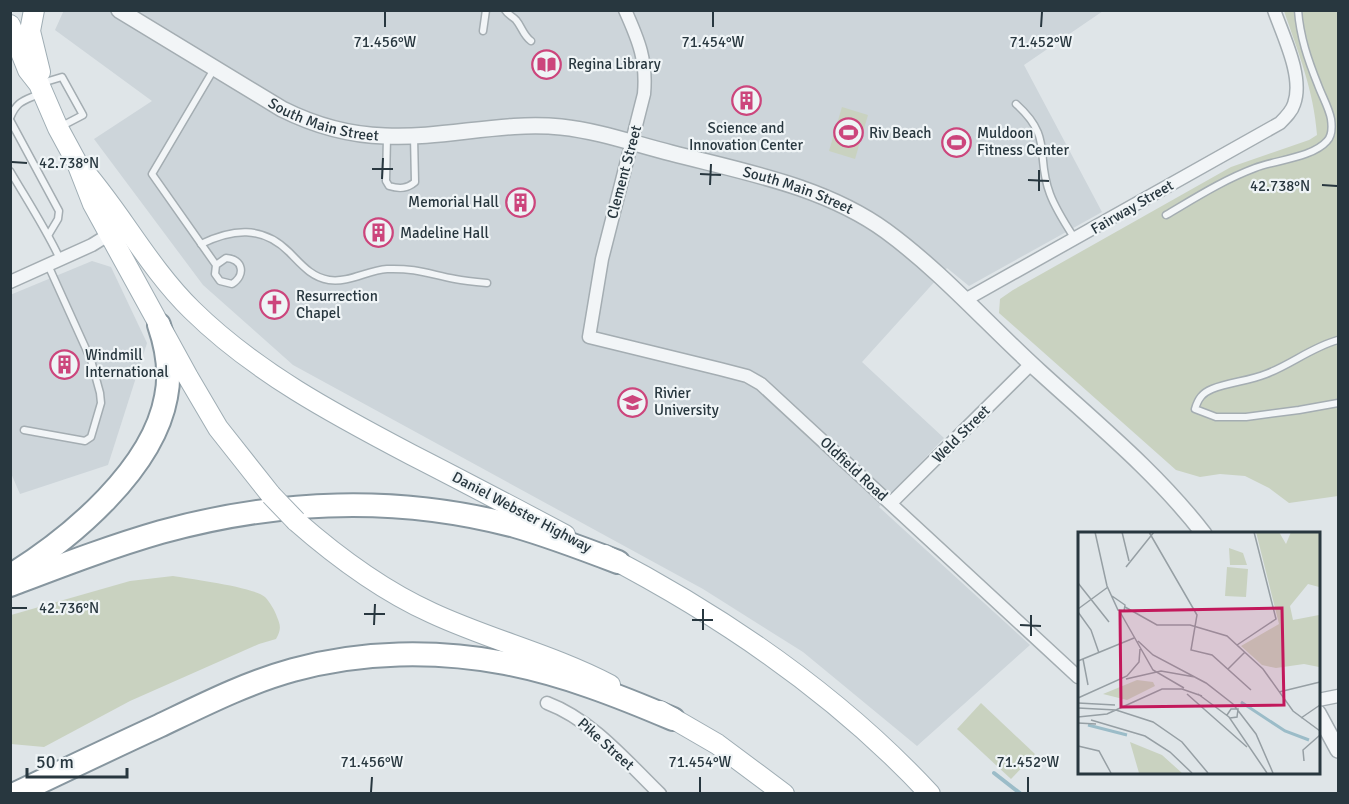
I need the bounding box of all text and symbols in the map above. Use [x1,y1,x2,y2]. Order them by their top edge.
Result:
text: 71.456°W [354,33,417,51]
text: 71.454°W [682,33,745,51]
text: 71.452°W [1010,33,1073,51]
library icon: Regina Library [531,48,563,80]
place label: Regina Library [568,55,661,73]
building icon: Science and Innovation Center [730,85,762,117]
street label: South Main Street [265,94,379,145]
sports icon: Riv Beach [832,117,864,149]
place label: Science and Innovation Center [689,119,804,154]
street label: Clement Street [603,123,645,221]
place label: Riv Beach [869,124,931,142]
place label: Muldoon Fitness Center [977,124,1069,159]
sports icon: Muldoon Fitness Center [940,126,972,158]
text: 42.738°N [39,154,99,172]
street label: South Main Street [741,162,856,218]
street label: Fairway Street [1088,176,1176,238]
text: 42.738°N [1250,177,1310,195]
building icon: Memorial Hall [504,186,536,218]
place label: Memorial Hall [408,193,499,211]
building icon: Madeline Hall [363,217,395,249]
place label: Madeline Hall [400,224,489,242]
place label: Resurrection Chapel [296,287,378,322]
church icon: Resurrection Chapel [259,289,291,321]
place label: Windmill International [85,346,169,381]
building icon: Windmill International [48,348,80,380]
place label: Rivier University [654,384,719,419]
school or university icon: Rivier University [617,386,649,418]
street label: Weld Street [928,401,994,467]
street label: Oldfield Road [816,433,892,505]
street label: Daniel Webster Highway [449,468,595,556]
inset map [1078,532,1319,774]
text: 42.736°N [39,599,99,617]
street label: Pike Street [574,714,638,774]
scale bar [27,741,128,779]
text: 50 m [36,751,74,773]
text: 71.456°W [341,753,404,771]
text: 71.454°W [669,753,732,771]
text: 71.452°W [997,753,1060,771]

